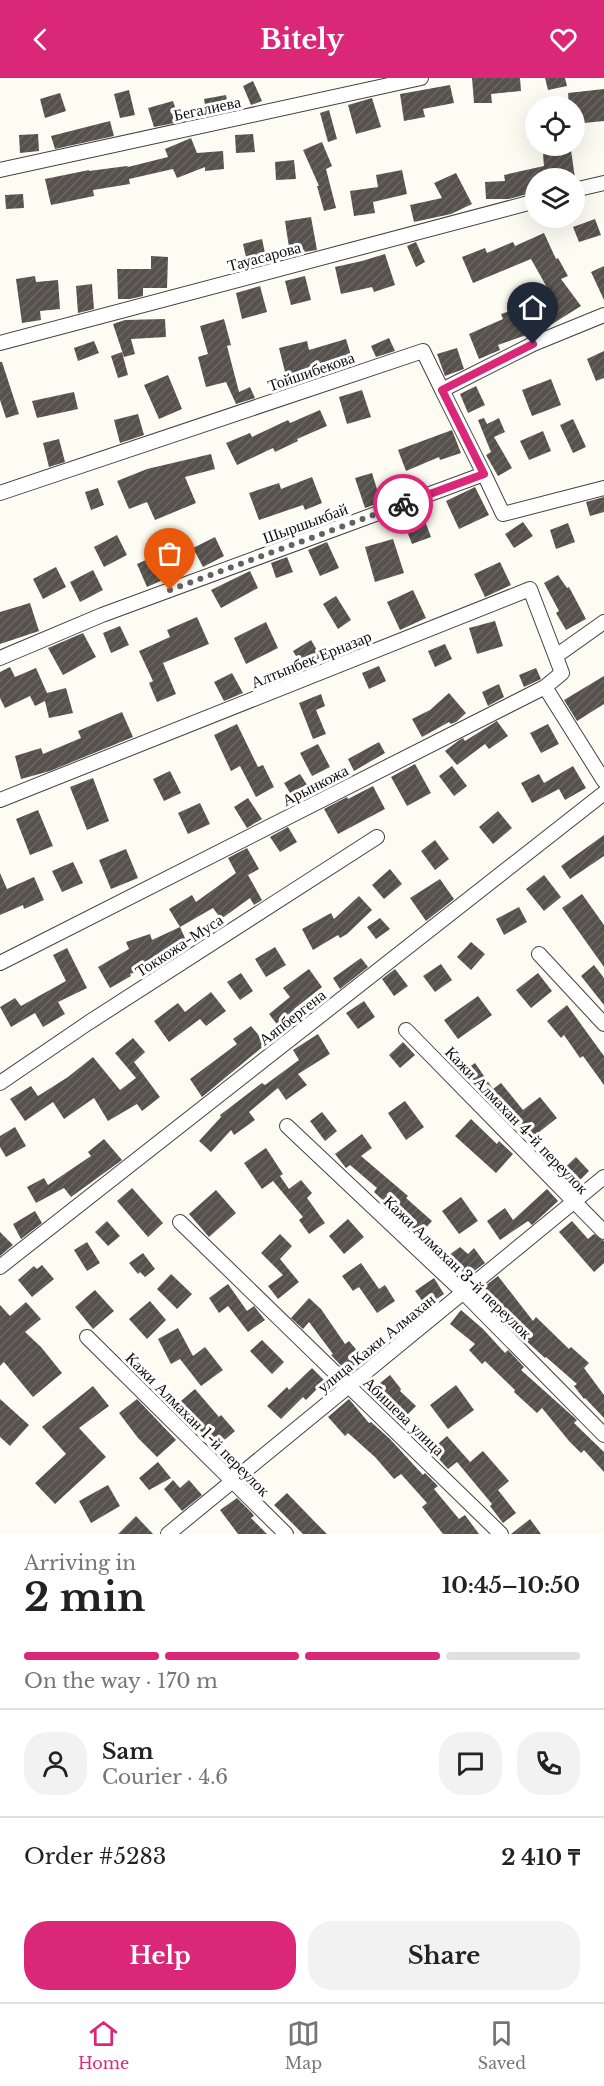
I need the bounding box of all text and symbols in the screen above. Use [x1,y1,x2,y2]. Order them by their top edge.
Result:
icon: back [24,23,57,56]
text: Bitely [260,23,344,56]
icon: heart [547,23,580,56]
street label: Бегалиева [172,91,242,125]
map controls [525,96,585,228]
button: locate [525,96,585,156]
button: layers [525,168,585,228]
street label: Тауасарова [225,237,303,275]
pin [507,282,558,344]
icon: home [516,291,549,324]
street label: Тойшибекова [265,347,357,395]
courier [373,474,433,534]
icon: bike [387,488,420,521]
street label: Шыршыкбай [260,498,351,548]
pin [144,528,195,590]
icon: bag [153,537,186,570]
street label: Алтынбек Ерназар [248,626,374,692]
street label: Арынкожа [279,760,351,810]
street label: Токкожа-Муса [131,909,227,981]
street label: Аяпбергена [254,985,330,1049]
street label: Кажи Алмахан 4-й переулок [441,1042,593,1198]
street label: Кажи Алмахан 3-й переулок [380,1191,536,1343]
street label: улица Кажи Алмахан [313,1289,439,1397]
street label: Кажи Алмахан 1-й переулок [122,1348,274,1500]
street label: Абишева улица [359,1372,449,1460]
text: Arriving in [24,1551,136,1575]
text: 10:45–10:50 [442,1572,580,1599]
text: 2 min [24,1573,145,1622]
text: On the way · 170 m [24,1669,218,1693]
button: person [24,1732,87,1795]
button: chat [439,1732,502,1795]
button: phone [517,1732,580,1795]
text: Sam [102,1738,154,1765]
text: Courier · 4.6 [102,1765,228,1789]
text: Order #5283 [24,1843,166,1870]
text: 2 410 ₸ [501,1844,580,1871]
button: Help [24,1921,296,1990]
button: Share [308,1921,580,1990]
tab: Home [78,2017,129,2073]
tab: Map [285,2017,322,2073]
tab: Saved [478,2017,526,2073]

